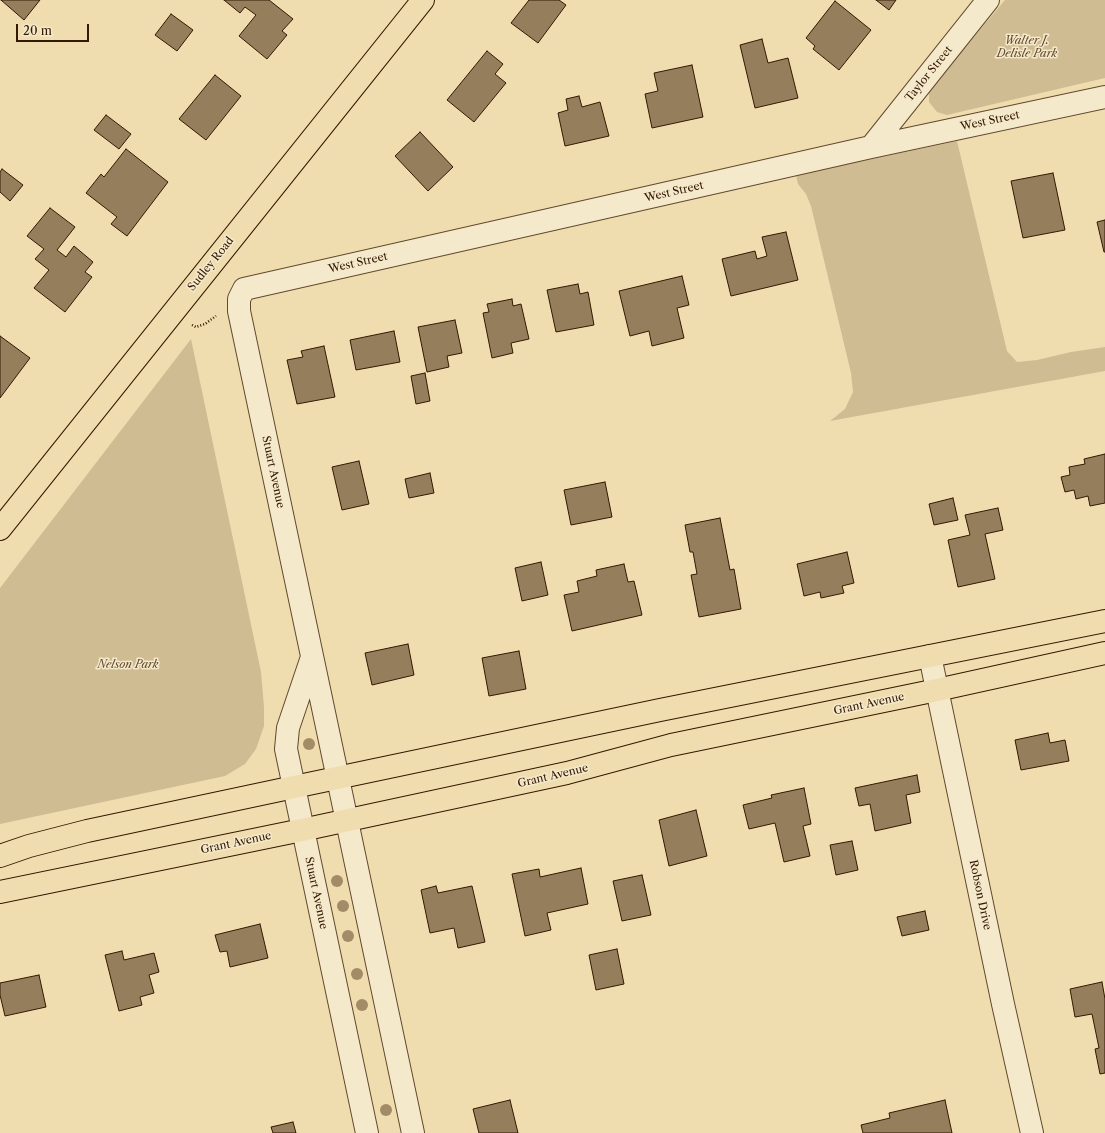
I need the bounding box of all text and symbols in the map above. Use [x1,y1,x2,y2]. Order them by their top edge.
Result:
scale bar [18,16,91,42]
text: 20 m [23,23,52,38]
park label: Walter J. Delisle Park [997,34,1057,60]
street label: Taylor Street [903,44,955,104]
street label: West Street [959,108,1021,134]
street label: West Street [643,179,705,205]
street label: Sudley Road [185,234,237,294]
street label: West Street [327,250,389,276]
street label: Stuart Avenue [259,435,287,509]
park label: Nelson Park [97,658,159,672]
street label: Grant Avenue [832,690,906,718]
street label: Grant Avenue [516,761,590,791]
street label: Grant Avenue [199,829,273,857]
street label: Stuart Avenue [302,856,330,930]
street label: Robson Drive [966,859,994,931]

